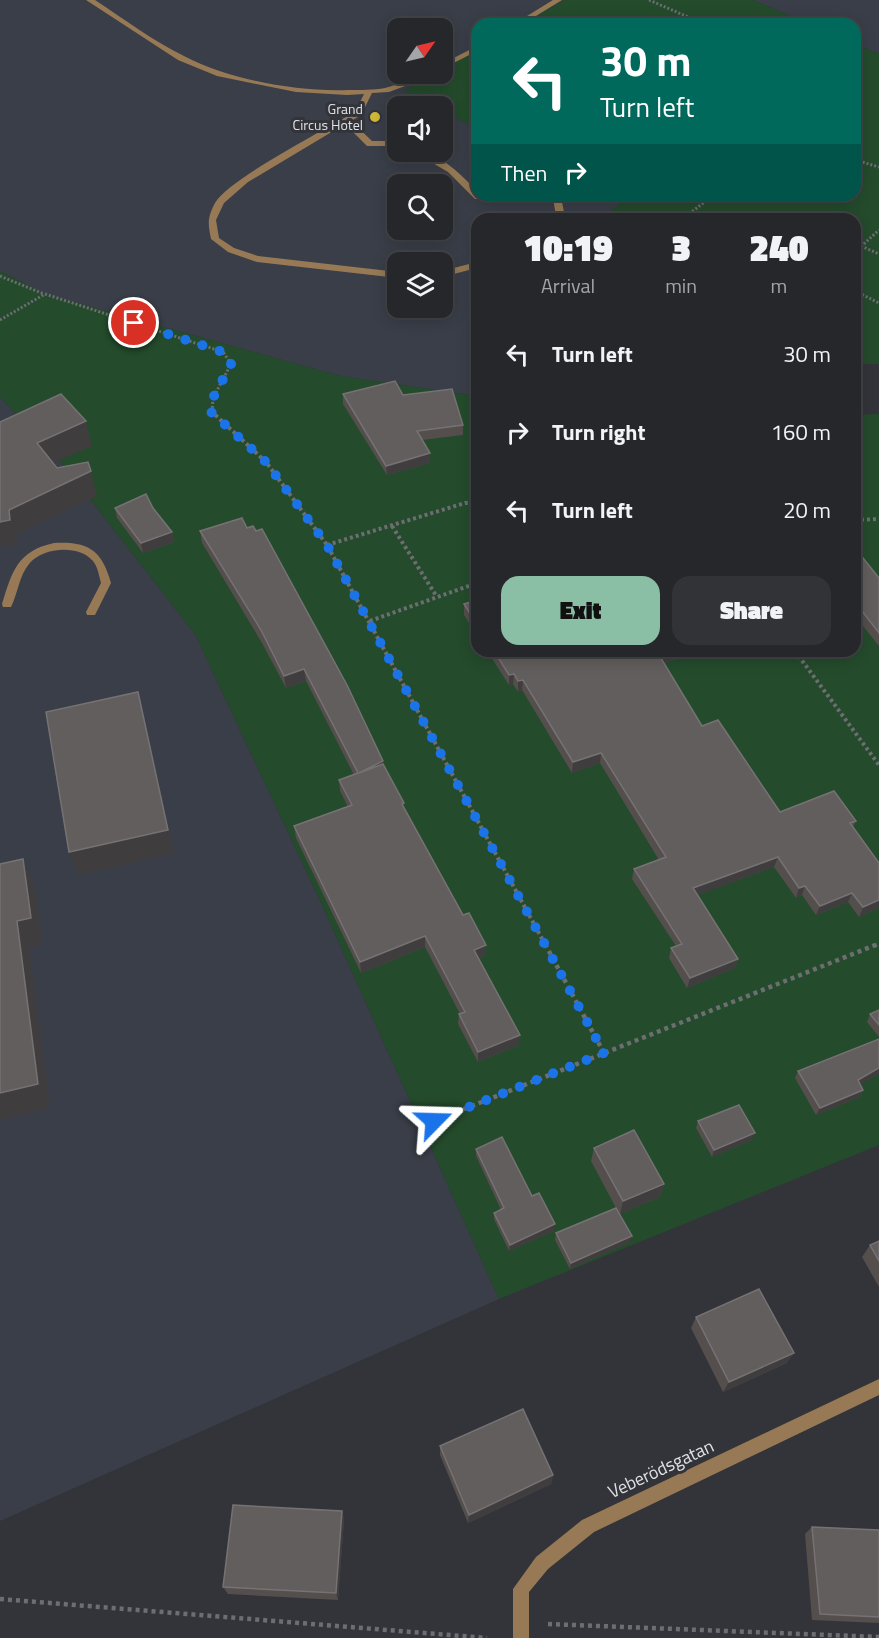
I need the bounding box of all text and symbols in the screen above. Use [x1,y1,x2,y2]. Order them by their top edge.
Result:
north arrow [387,18,453,84]
map controls [387,18,453,318]
text: 30 m [600,28,692,92]
icon: left [501,42,579,120]
text: Turn left [600,86,694,127]
button: sound [387,96,453,162]
place label: Grand Circus Hotel [293,98,363,135]
marker: Grand Circus Hotel [368,110,382,124]
text: Then [501,156,547,190]
icon: right [559,156,592,189]
button: search [387,174,453,240]
text: 10:19 [523,220,613,275]
text: 3 [671,220,691,275]
text: 240 [749,220,809,275]
button: layers [387,252,453,318]
text: Arrival [541,270,595,301]
text: min [665,270,697,301]
text: m [771,270,787,301]
pin [108,297,159,348]
icon: arrive [117,306,150,339]
text: Turn left [552,337,633,371]
text: 30 m [783,337,831,371]
icon: left [501,338,534,371]
text: Turn right [552,415,646,449]
text: 160 m [771,415,831,449]
icon: right [501,416,534,449]
text: Turn left [552,493,633,527]
text: 20 m [783,493,831,527]
icon: left [501,494,534,527]
button: Exit [501,576,660,645]
button: Share [672,576,831,645]
position arrow [402,1089,466,1153]
street label: Veberödsgatan [603,1432,718,1505]

